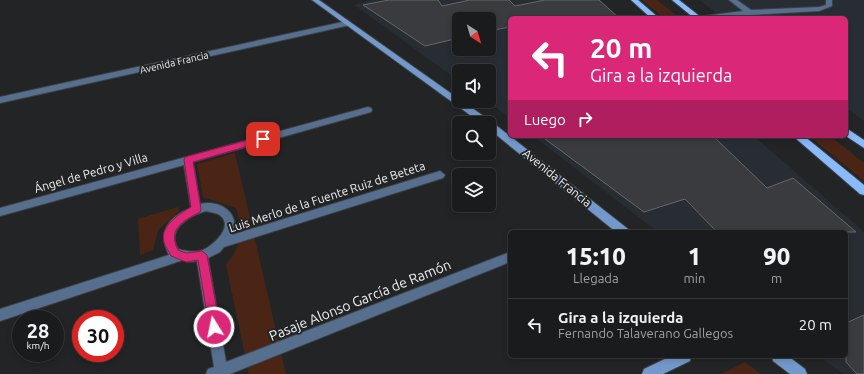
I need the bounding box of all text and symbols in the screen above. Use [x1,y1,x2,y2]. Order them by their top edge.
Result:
north arrow [452,12,496,56]
map controls [452,12,496,212]
icon: left [524,32,576,84]
text: 20 m [590,32,652,63]
street label: Avenida Francia [139,49,210,76]
button: sound [452,64,496,108]
text: Gira a la izquierda [590,65,732,85]
icon: right [574,108,596,130]
text: Luego [524,111,566,128]
button: search [452,116,496,160]
pin [246,122,280,156]
icon: arrive [252,128,274,150]
street label: Avenida Francia [521,146,594,209]
street label: Ángel de Pedro y Villa [33,150,149,195]
street label: Luis Merlo de la Fuente Ruiz de Beteta [227,159,427,234]
button: layers [452,168,496,212]
text: 15:10 [566,243,626,270]
text: 1 [688,243,701,270]
text: 90 [763,243,790,270]
street label: Pasaje Alonso García de Ramón [267,256,453,344]
text: Llegada [573,271,619,285]
text: min [684,271,705,285]
text: m [771,271,782,285]
position arrow [193,306,235,348]
text: Gira a la izquierda [558,309,684,326]
speed limit sign: 30 [72,310,124,362]
icon: left [524,314,546,336]
text: 20 m [799,316,832,333]
text: 28 [27,319,49,342]
text: Fernando Talaverano Gallegos [558,326,733,340]
text: km/h [26,340,50,351]

